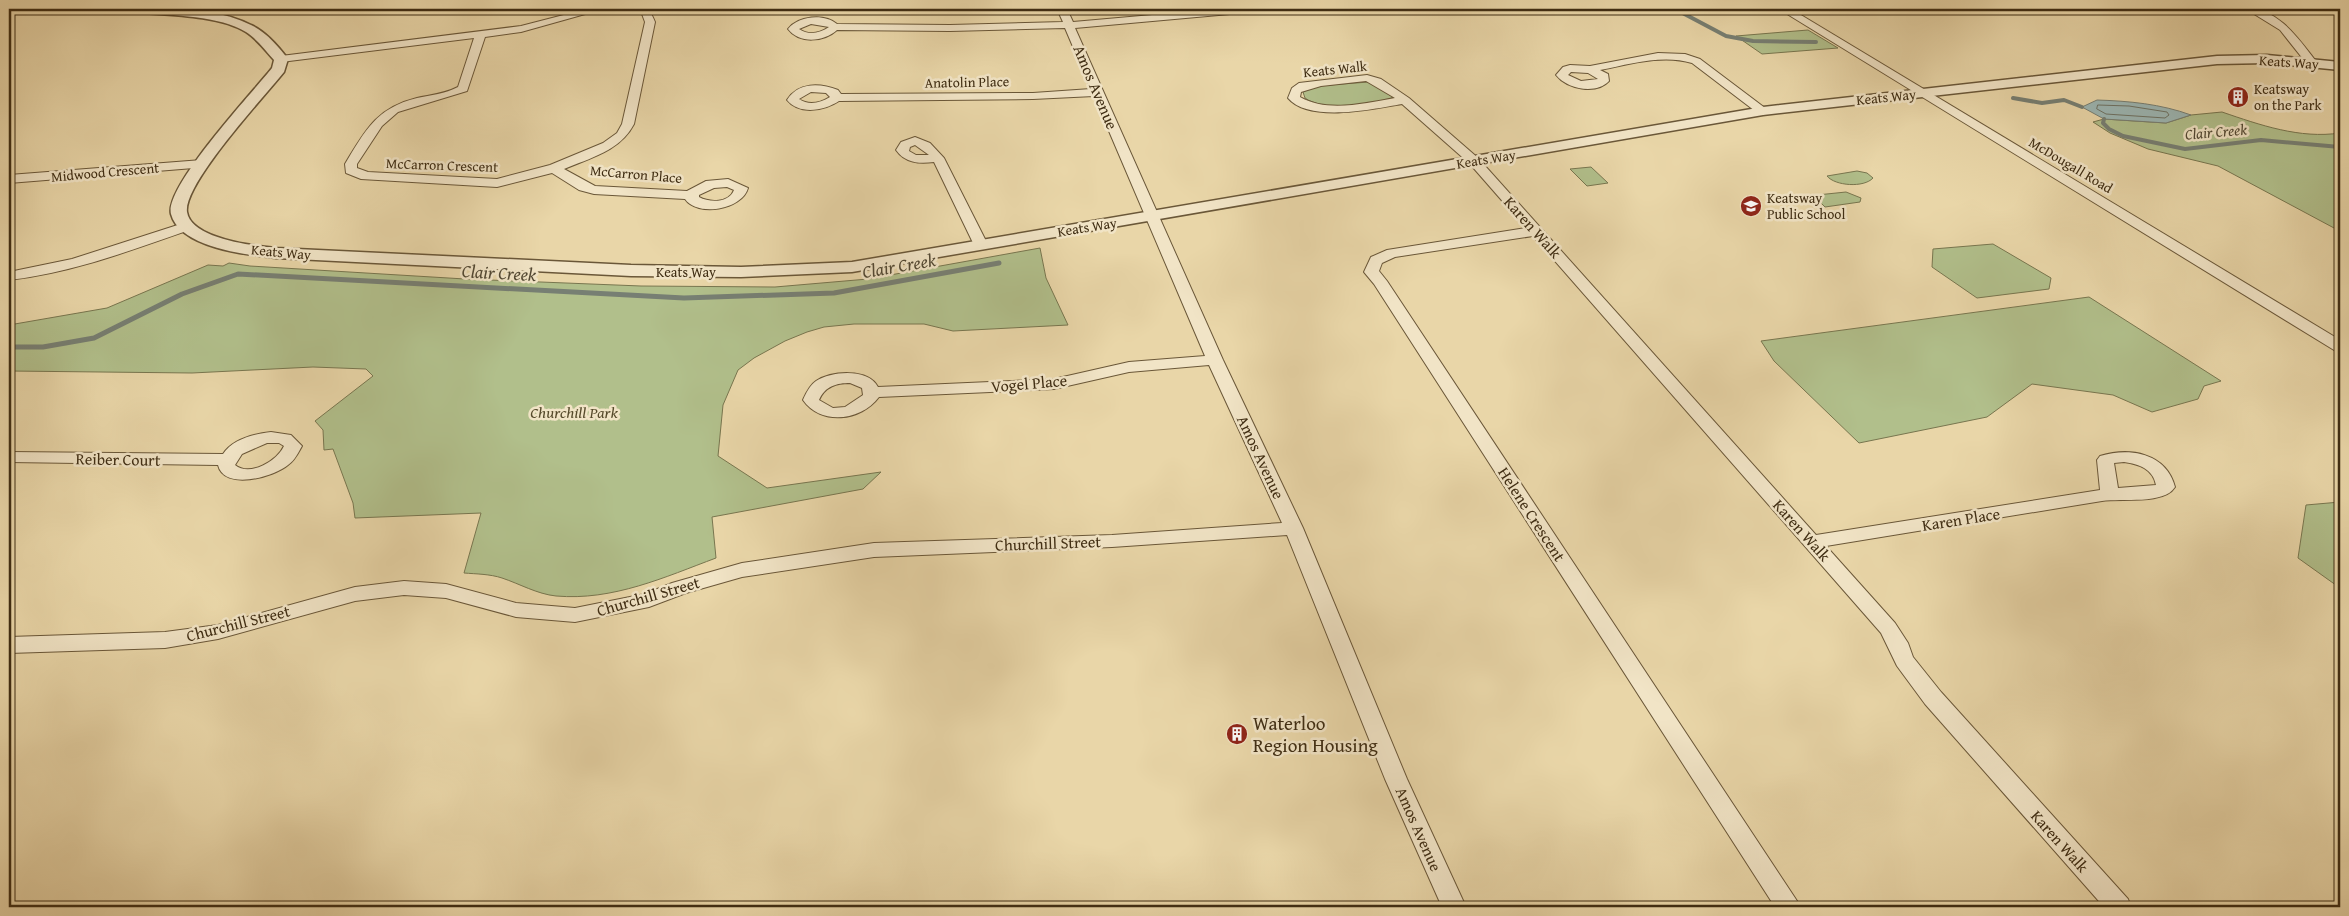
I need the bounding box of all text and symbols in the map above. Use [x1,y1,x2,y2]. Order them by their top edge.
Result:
street label: Amos Avenue [1067,41,1125,133]
street label: Keats Way [2258,50,2320,74]
street label: Keats Walk [1302,56,1369,82]
street label: Anatolin Place [924,71,1010,93]
place label: Keatsway on the Park [2254,79,2322,115]
street label: Keats Way [1855,84,1917,110]
building icon: Keatsway on the Park [2226,85,2250,109]
water label: Clair Creek [2184,118,2248,145]
street label: McDougall Road [2025,132,2117,198]
street label: Keats Way [1455,144,1517,174]
street label: McCarron Crescent [386,153,498,177]
street label: Midwood Crescent [50,157,160,187]
street label: McCarron Place [589,160,683,188]
place label: Keatsway Public School [1767,188,1845,224]
street label: Karen Walk [1498,191,1568,264]
school or university icon: Keatsway Public School [1739,194,1763,218]
street label: Keats Way [1056,212,1118,242]
street label: Keats Way [250,239,312,265]
water label: Clair Creek [860,246,939,285]
water label: Clair Creek [461,257,538,288]
street label: Keats Way [656,262,716,282]
street label: Vogel Place [990,368,1068,398]
park label: Churchill Park [530,400,619,424]
street label: Amos Avenue [1231,411,1291,503]
street label: Reiber Court [75,446,161,472]
street label: Helene Crescent [1492,462,1572,566]
street label: Karen Walk [1767,494,1837,567]
street label: Karen Place [1920,501,2002,537]
street label: Churchill Street [995,529,1102,557]
street label: Churchill Street [594,570,703,622]
street label: Churchill Street [184,598,293,647]
place label: Waterloo Region Housing [1253,709,1378,759]
building icon: Waterloo Region Housing [1225,722,1249,746]
street label: Amos Avenue [1390,783,1448,875]
street label: Karen Walk [2025,805,2095,878]

